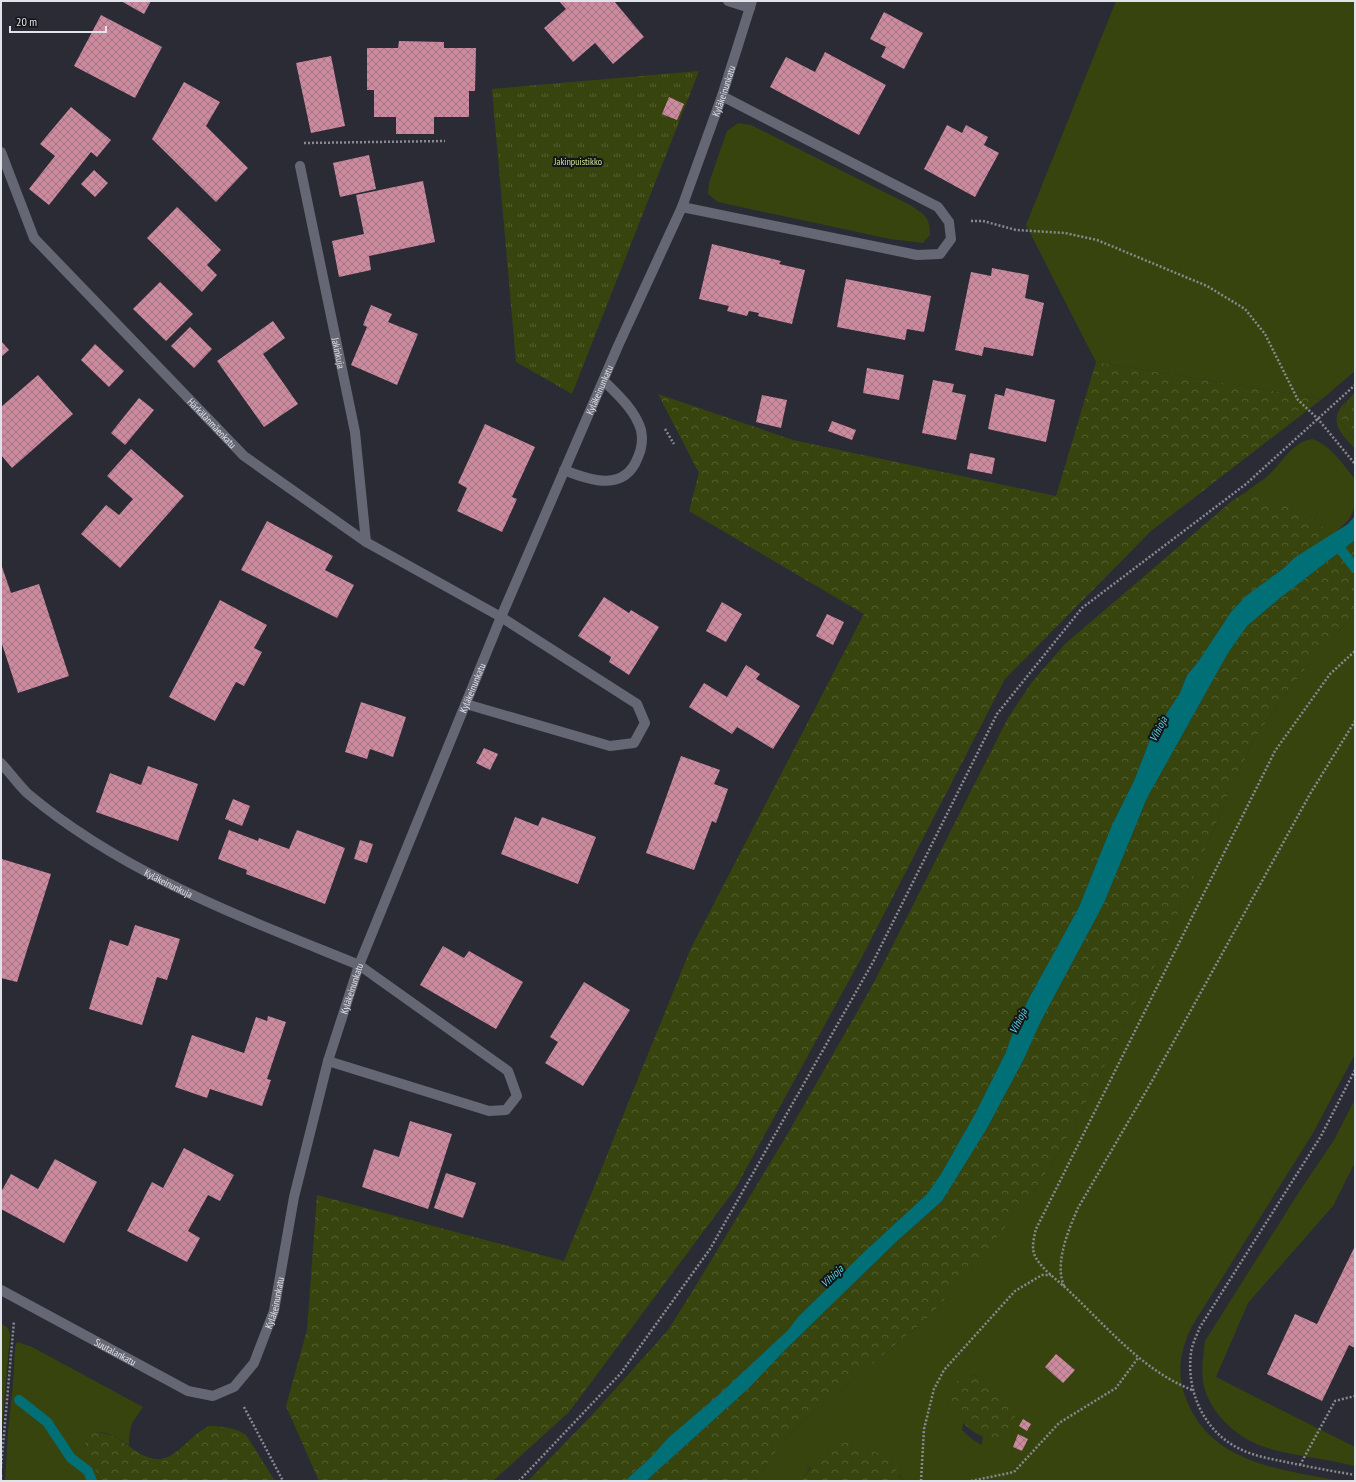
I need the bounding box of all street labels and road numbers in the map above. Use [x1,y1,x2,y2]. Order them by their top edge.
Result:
street label: Kyläkeinunkatu [709,64,738,118]
street label: Jakinkuja [328,336,348,370]
street label: Kyläkeinunkatu [583,363,616,417]
street label: Härkälänmäenkatu [185,396,239,451]
street label: Kyläkeinunkatu [457,661,489,715]
street label: Kyläkeinunkuja [142,866,195,901]
street label: Kyläkeinunkatu [338,961,366,1016]
street label: Kyläkeinunkatu [262,1276,287,1331]
street label: Suutalankatu [92,1336,138,1369]

